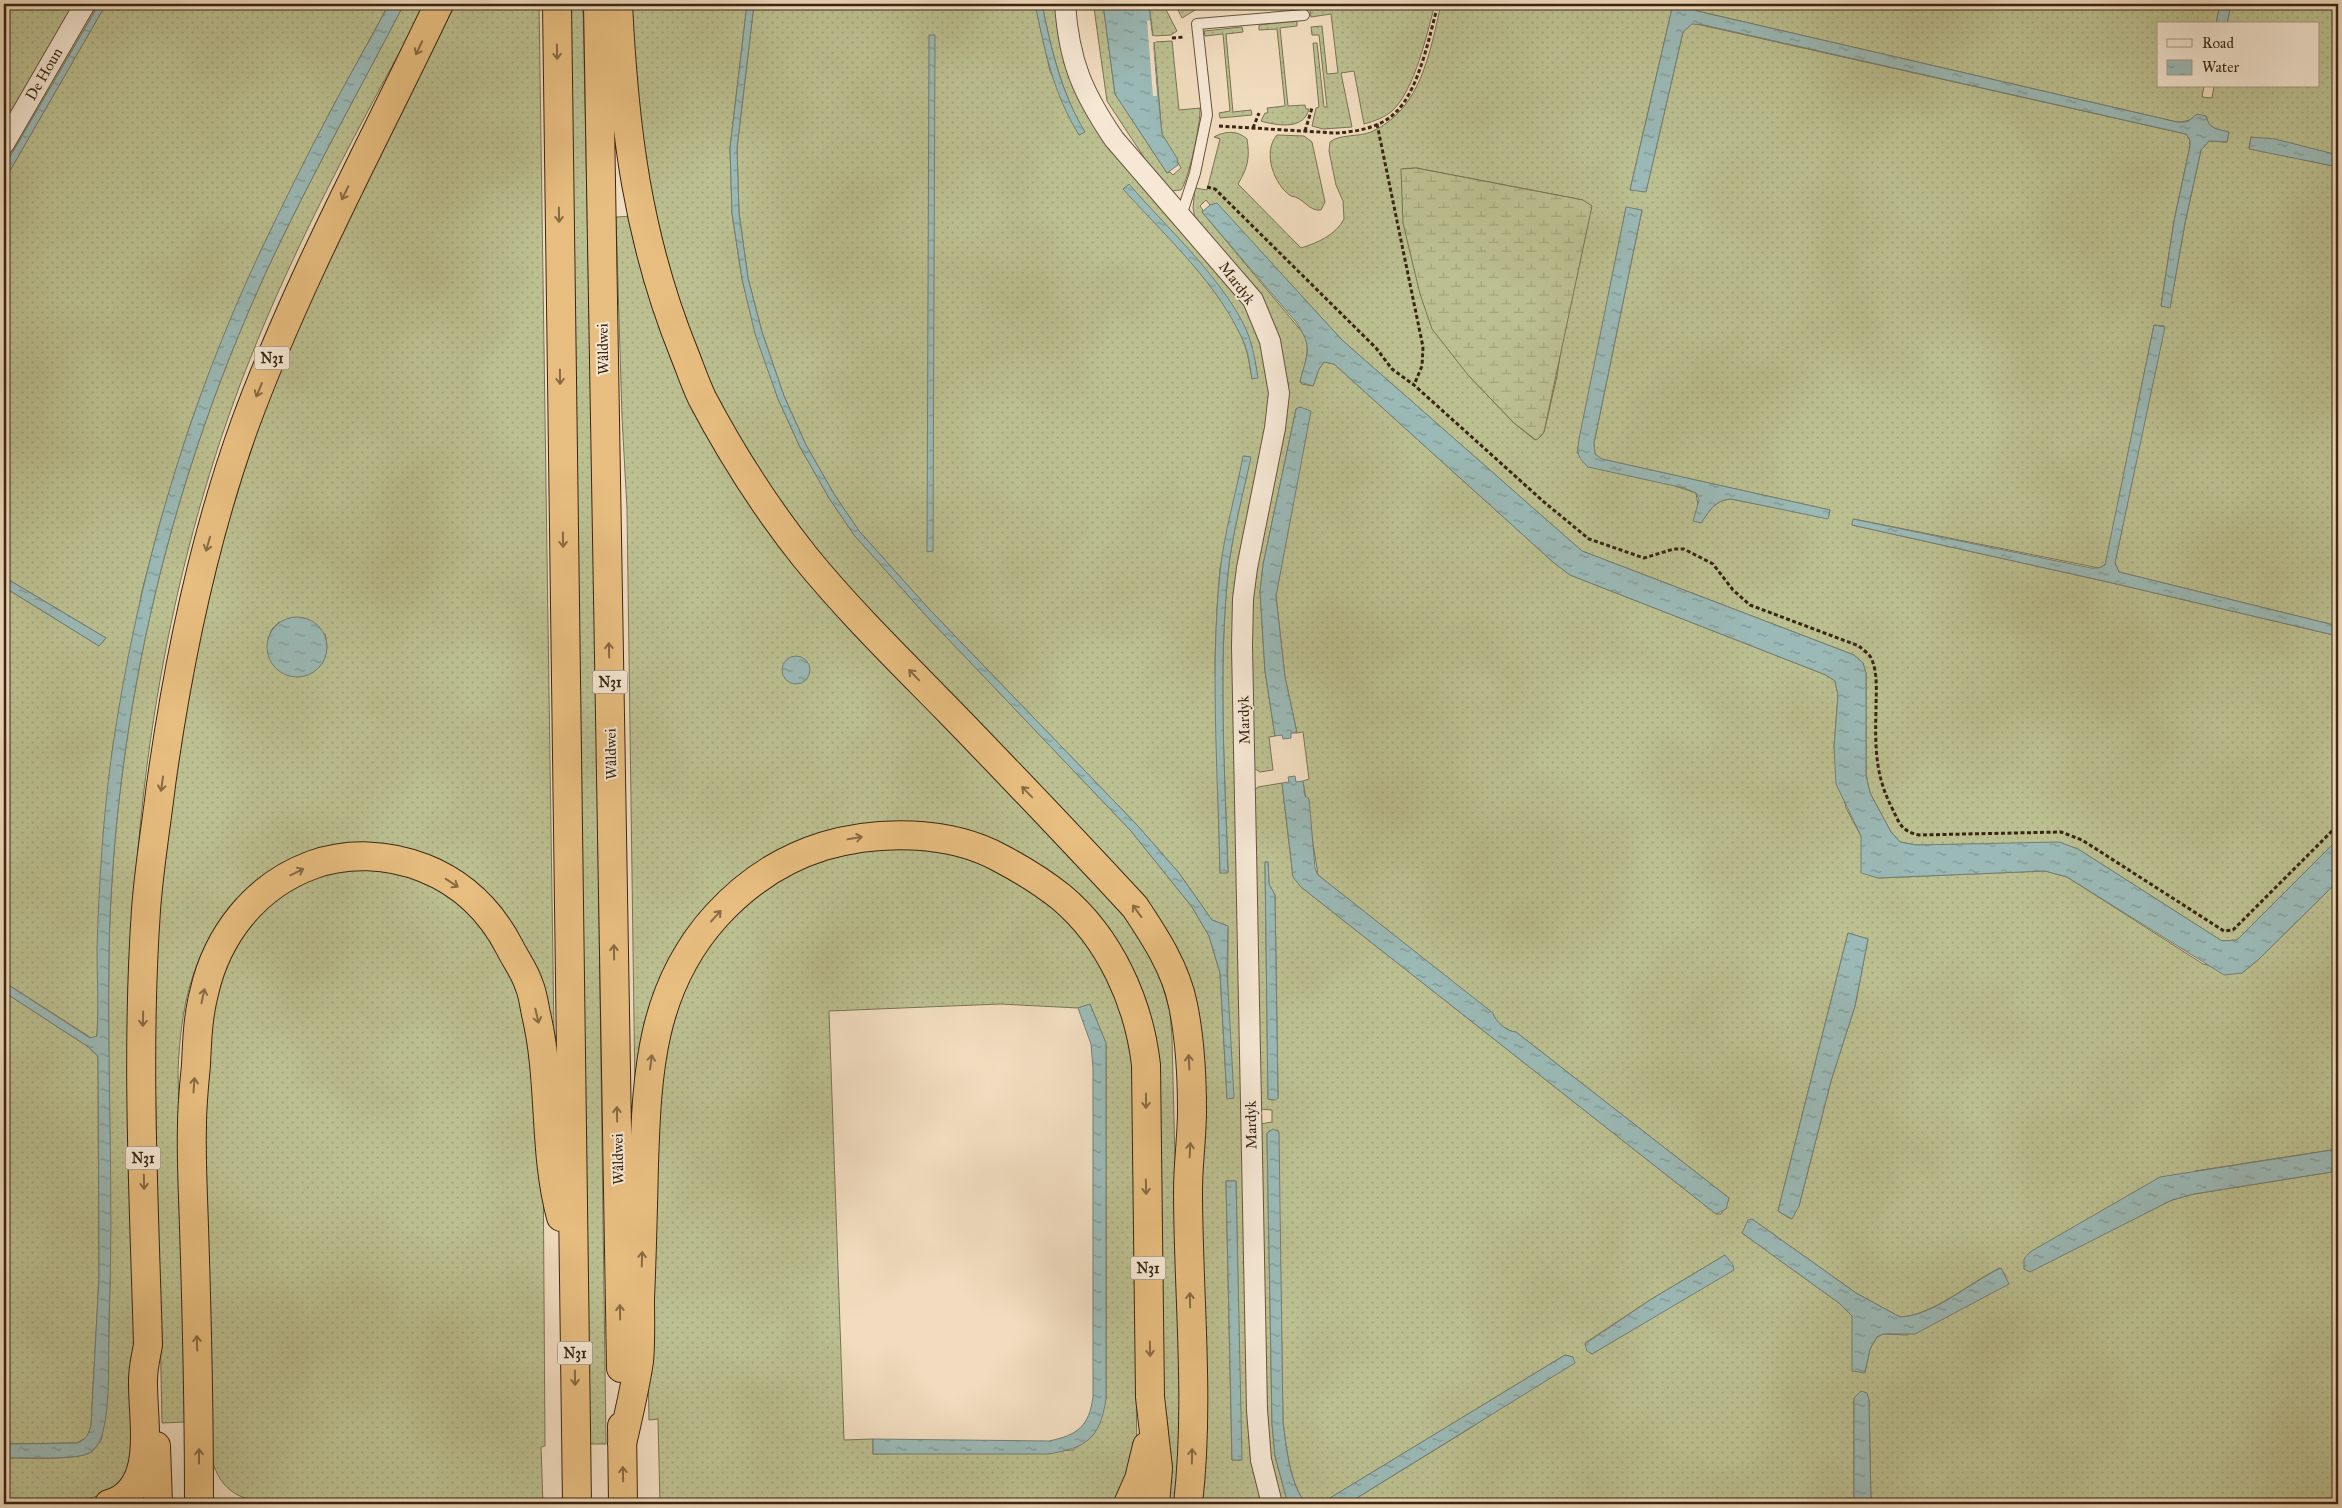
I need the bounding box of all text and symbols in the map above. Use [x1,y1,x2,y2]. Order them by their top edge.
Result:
legend [2157,22,2320,88]
text: Road [2202,34,2234,52]
one-way arrow [413,40,423,55]
street label: De Houn [22,44,66,104]
one-way arrow [552,44,562,60]
text: Water [2202,58,2239,76]
one-way arrow [340,185,349,200]
one-way arrow [554,206,564,223]
street label: Mardyk [1215,258,1259,308]
street label: Wâldwei [594,323,612,375]
road number: N31 [254,346,290,369]
one-way arrow [555,369,565,385]
one-way arrow [254,382,264,397]
one-way arrow [558,532,567,548]
one-way arrow [203,536,213,552]
one-way arrow [605,642,614,658]
one-way arrow [908,669,920,682]
road number: N31 [592,670,628,694]
street label: Mardyk [1234,695,1254,745]
street label: Wâldwei [602,728,620,780]
one-way arrow [156,775,166,791]
one-way arrow [1021,786,1033,799]
one-way arrow [846,833,862,843]
one-way arrow [290,866,305,876]
one-way arrow [445,877,459,888]
one-way arrow [1132,905,1143,918]
one-way arrow [710,910,722,923]
one-way arrow [609,944,619,960]
one-way arrow [199,989,208,1005]
one-way arrow [533,1008,542,1024]
one-way arrow [138,1010,148,1027]
one-way arrow [646,1054,656,1070]
one-way arrow [1185,1054,1194,1070]
one-way arrow [190,1077,199,1093]
one-way arrow [1141,1093,1151,1109]
street label: Mardyk [1242,1100,1260,1149]
one-way arrow [612,1107,622,1123]
street label: Wâldwei [609,1133,627,1185]
one-way arrow [1185,1142,1194,1158]
road number: N31 [126,1146,160,1170]
one-way arrow [139,1173,149,1189]
one-way arrow [1142,1179,1151,1195]
one-way arrow [637,1251,646,1267]
road number: N31 [1130,1256,1166,1280]
one-way arrow [1186,1292,1195,1308]
one-way arrow [615,1304,625,1320]
one-way arrow [193,1335,202,1351]
one-way arrow [1145,1341,1154,1357]
road number: N31 [558,1342,592,1365]
one-way arrow [570,1370,580,1386]
one-way arrow [194,1448,204,1464]
one-way arrow [1187,1448,1197,1464]
one-way arrow [618,1467,628,1483]

